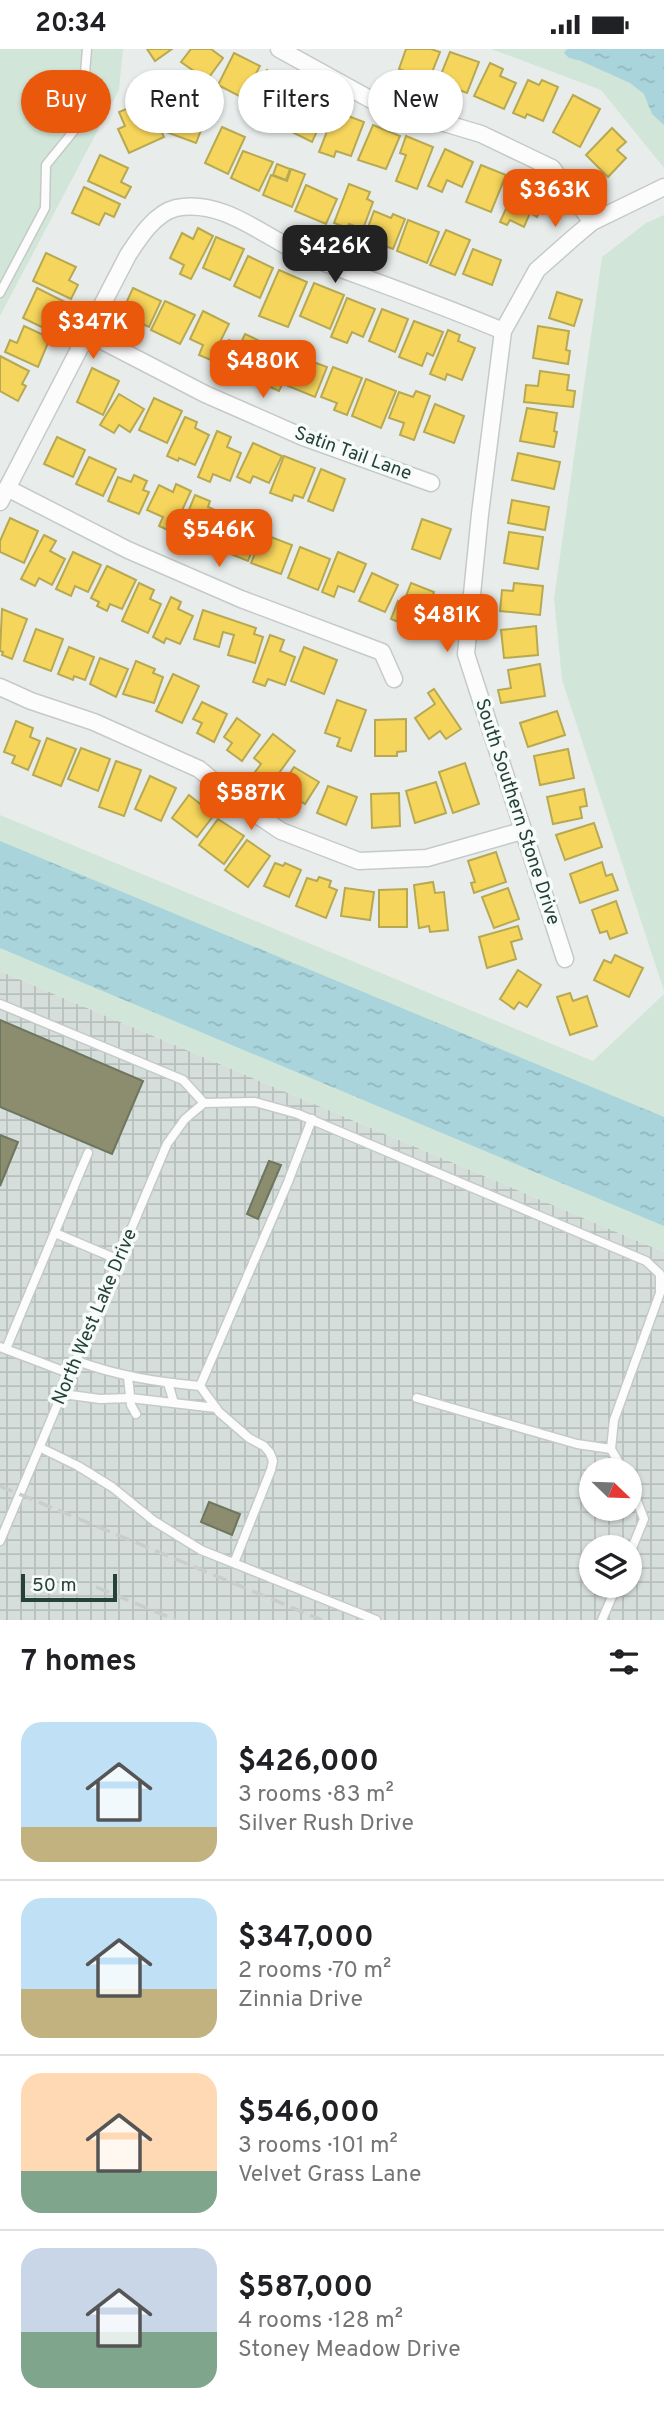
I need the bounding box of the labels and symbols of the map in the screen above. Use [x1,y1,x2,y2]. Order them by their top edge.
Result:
pin: $363K [506,169,604,229]
pin: $426K [286,225,384,285]
pin: $347K [44,301,142,361]
pin: $480K [214,341,312,400]
street label: Satin Tail Lane [291,422,415,486]
pin: $546K [170,510,268,569]
pin: $481K [398,595,496,654]
street label: South Southern Stone Drive [469,696,565,928]
pin: $587K [202,773,300,832]
street label: North West Lake Drive [47,1225,143,1409]
north arrow [579,1458,642,1521]
scale bar [21,1571,117,1603]

